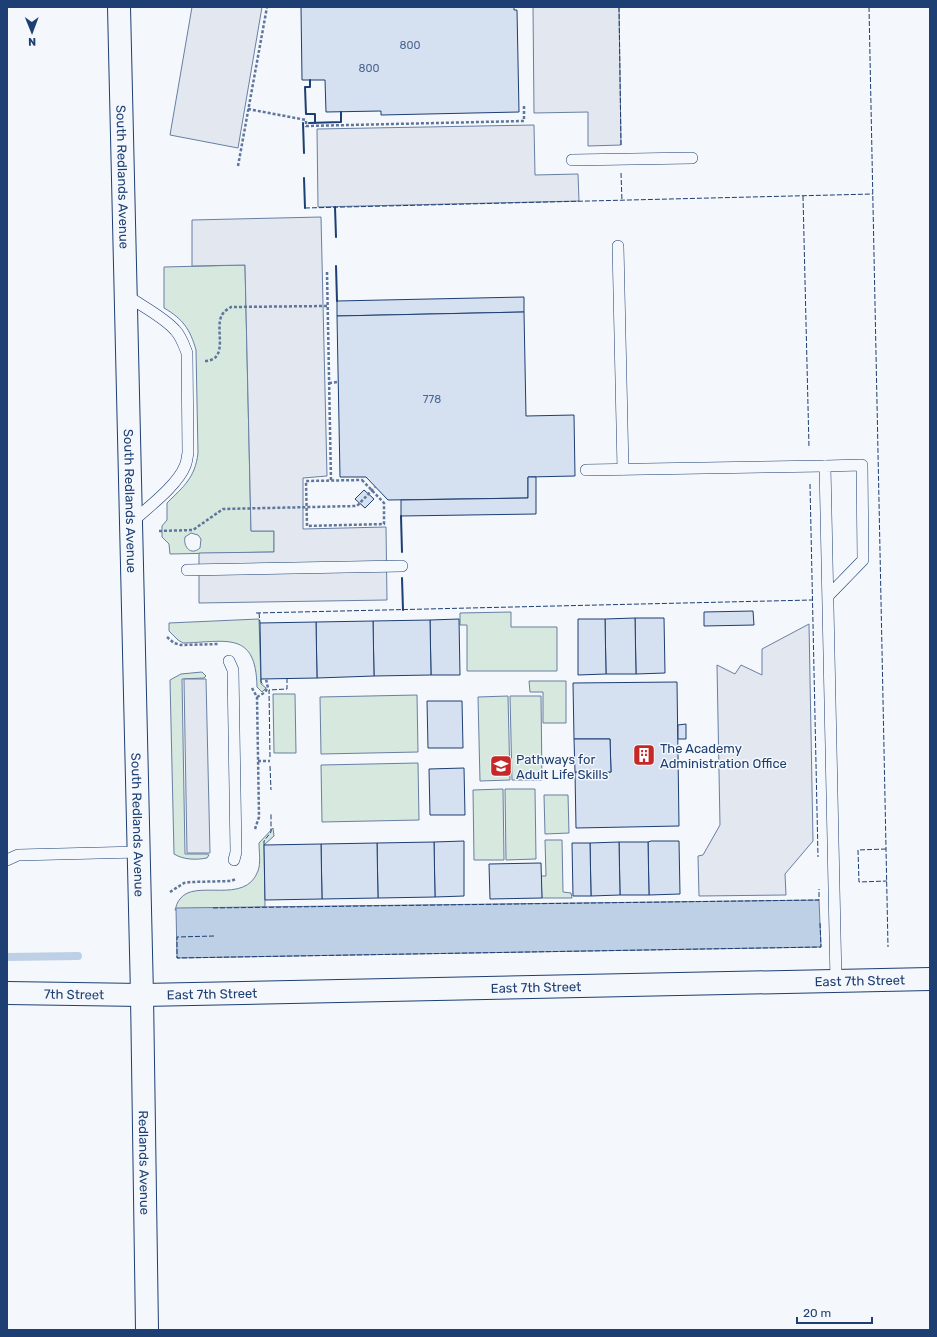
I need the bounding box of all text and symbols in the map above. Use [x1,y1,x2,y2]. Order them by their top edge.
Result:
north arrow [12,12,52,52]
text: N [28,35,36,48]
house number: 800 [400,39,420,52]
house number: 800 [359,62,379,75]
street label: South Redlands Avenue [114,105,132,249]
house number: 778 [423,393,441,406]
street label: South Redlands Avenue [121,429,140,573]
place label: The Academy Administration Office [660,741,787,771]
building icon: The Academy Administration Office [631,742,657,768]
place label: Pathways for Adult Life Skills [516,752,609,782]
street label: South Redlands Avenue [129,753,147,897]
school or university icon: Pathways for Adult Life Skills [488,753,514,779]
street label: East 7th Street [814,972,905,989]
street label: East 7th Street [491,979,581,995]
street label: East 7th Street [167,985,257,1002]
street label: 7th Street [44,986,104,1002]
street label: Redlands Avenue [136,1110,153,1215]
scale bar [797,1299,872,1325]
text: 20 m [803,1306,831,1320]

